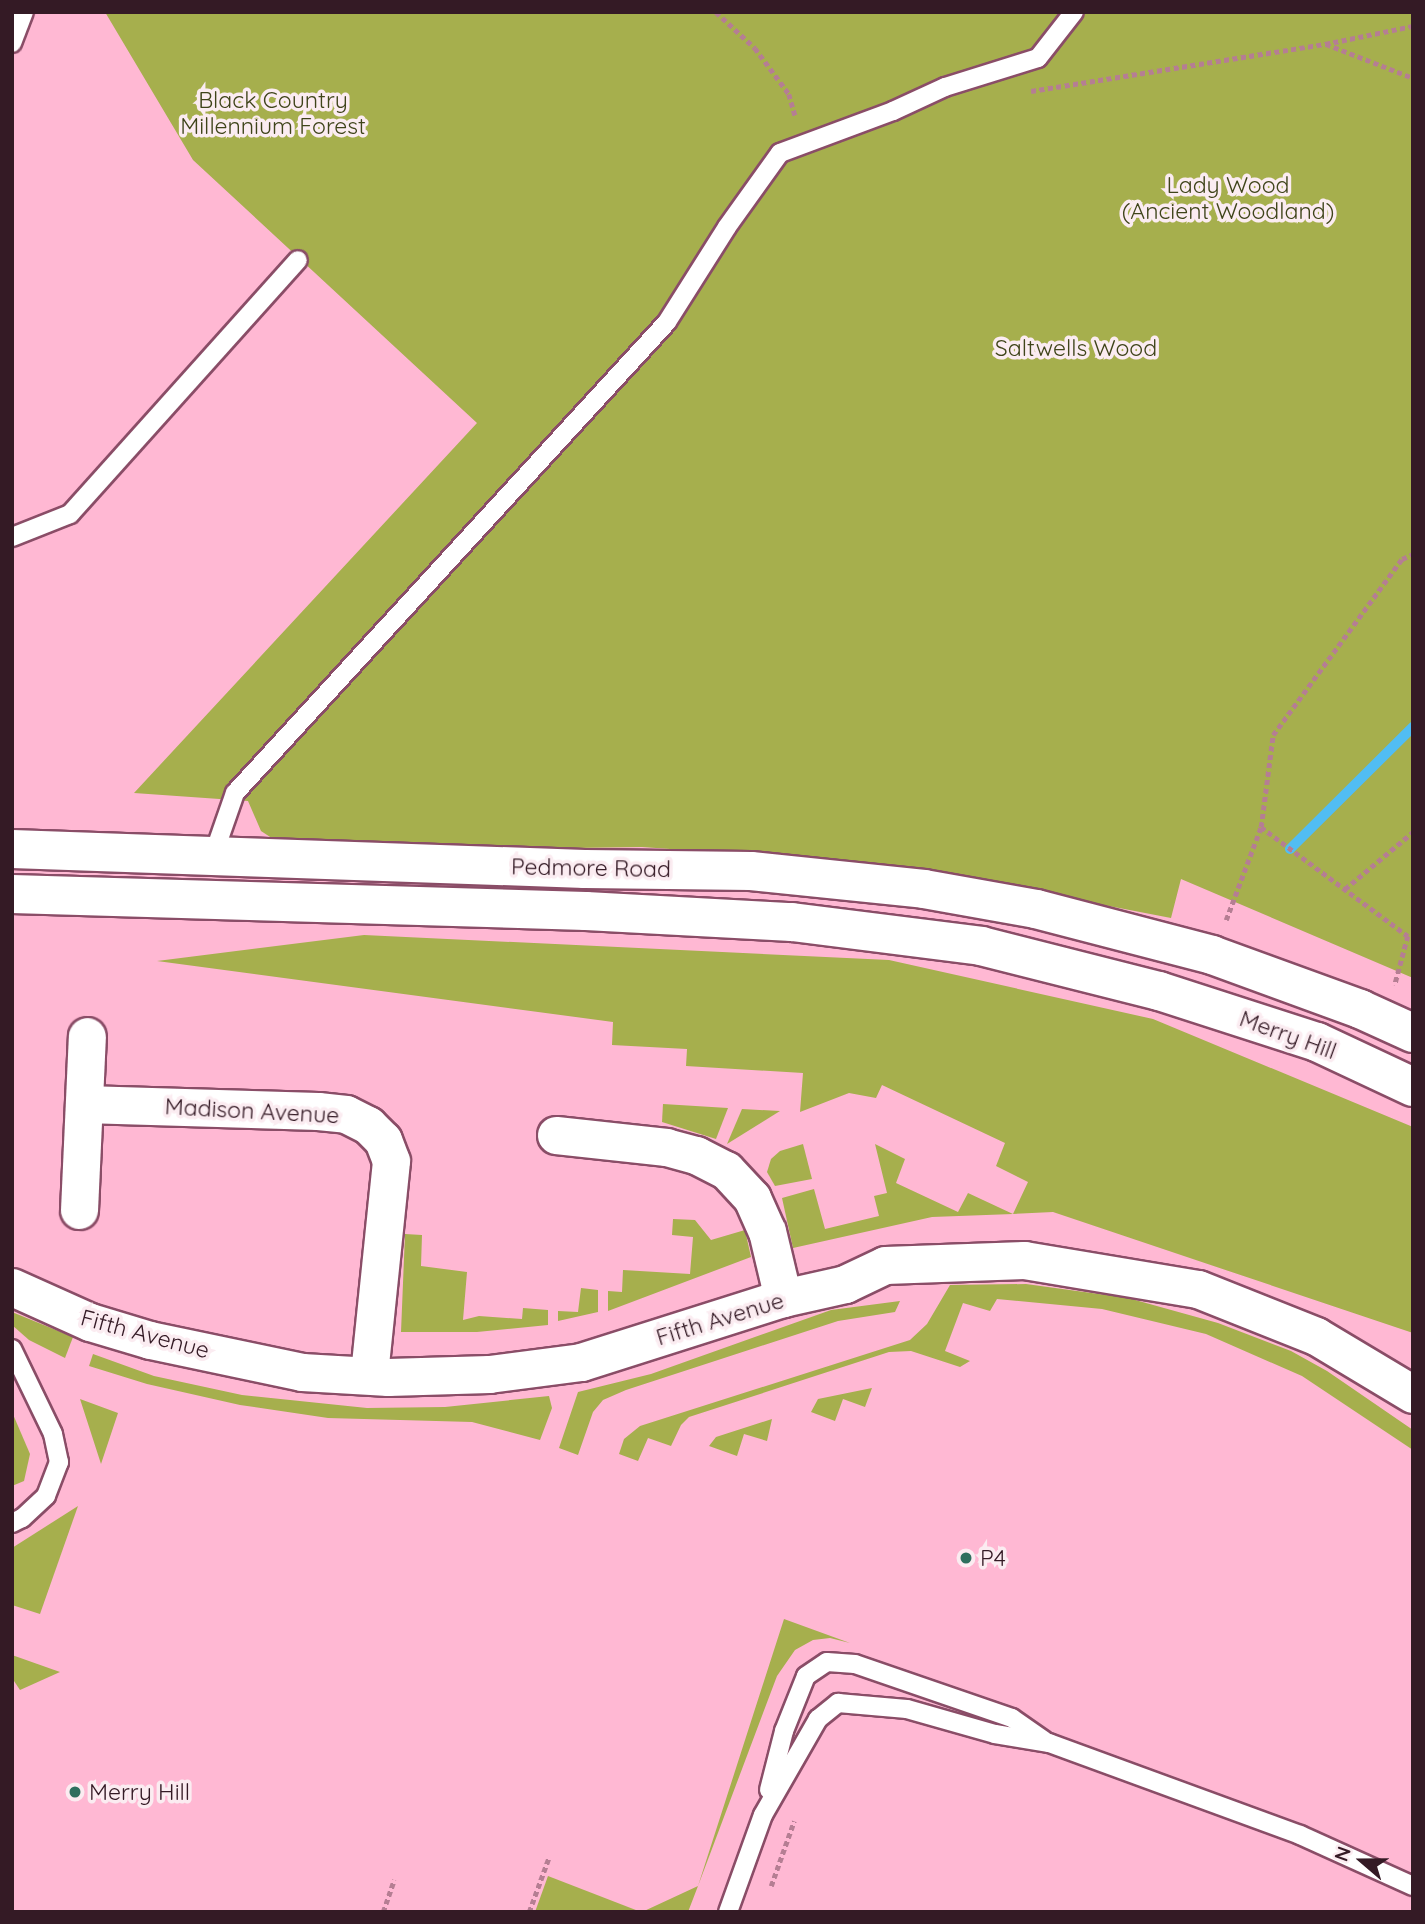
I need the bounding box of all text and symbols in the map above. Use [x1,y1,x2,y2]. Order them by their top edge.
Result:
park label: Black Country Millennium Forest [180,86,366,140]
park label: Lady Wood (Ancient Woodland) [1122,171,1334,225]
park label: Saltwells Wood [995,334,1157,362]
street label: Pedmore Road [511,853,671,883]
street label: Merry Hill [1236,1005,1340,1065]
street label: Madison Avenue [164,1093,340,1129]
street label: Fifth Avenue [653,1286,787,1352]
street label: Fifth Avenue [78,1304,212,1364]
place label: P4 [980,1544,1006,1572]
marker: P4 [958,1550,974,1566]
place label: Merry Hill [89,1778,190,1806]
marker: Merry Hill [67,1784,83,1800]
north arrow [1327,1826,1397,1896]
text: N [1329,1843,1356,1864]

